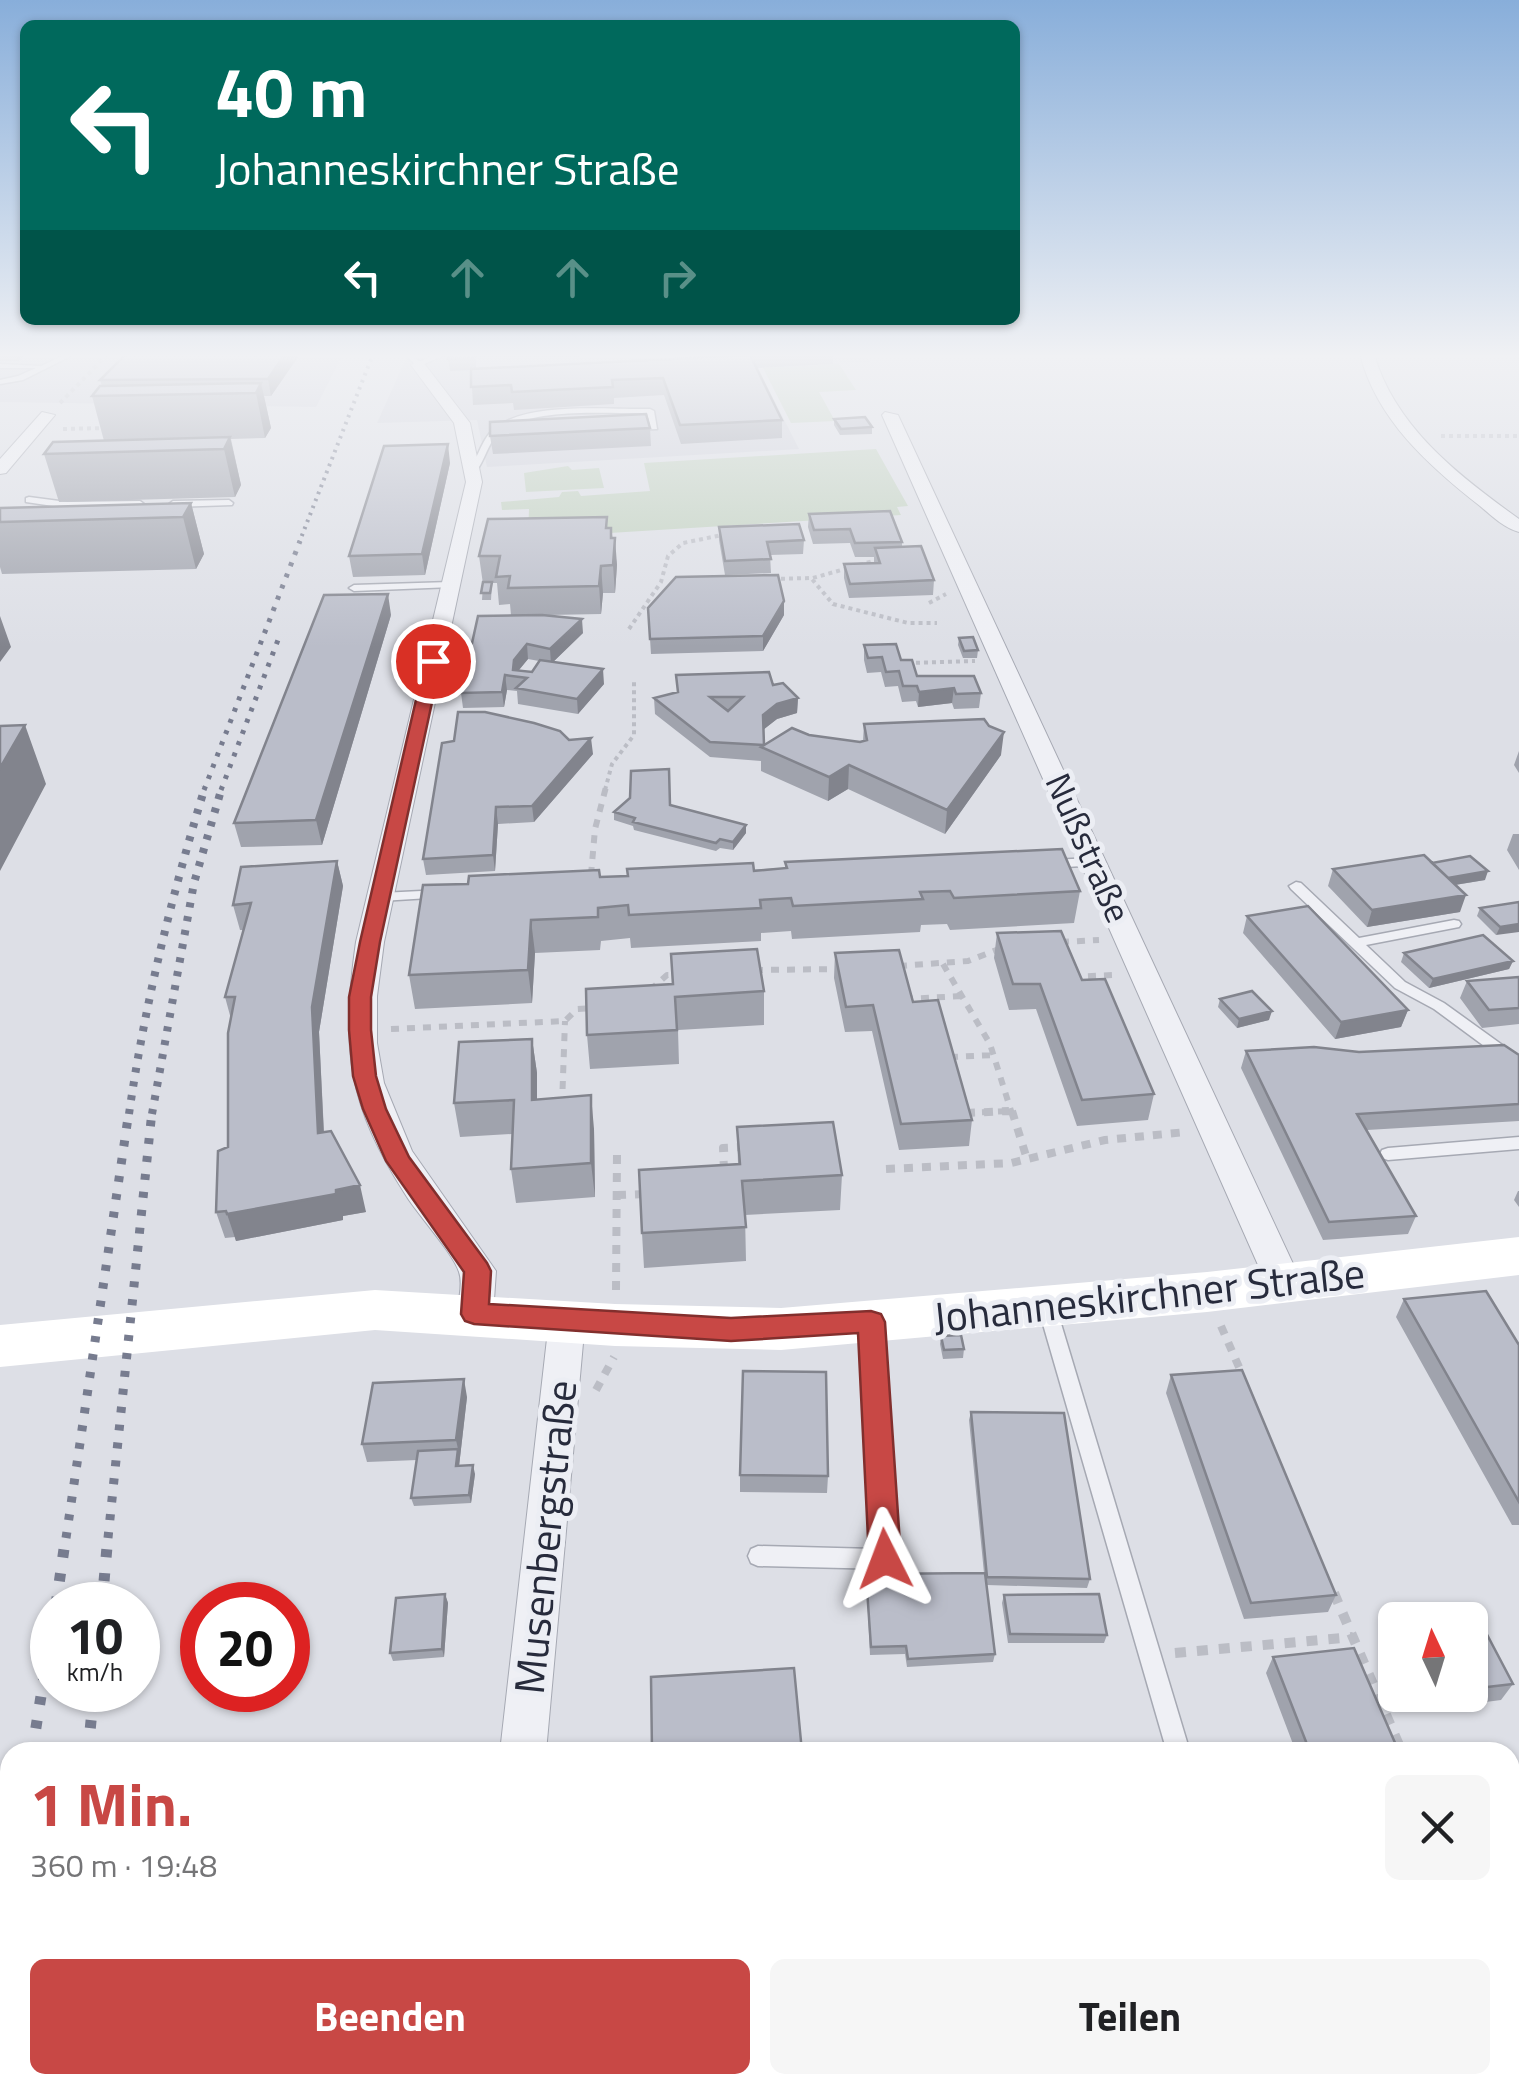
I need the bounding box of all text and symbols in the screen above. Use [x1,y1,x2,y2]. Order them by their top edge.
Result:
text: 40 m [215,38,368,144]
icon: left [50,60,180,190]
text: Johanneskirchner Straße [215,134,679,202]
icon: left [335,250,390,305]
icon: ahead [440,250,495,305]
icon: ahead [545,250,600,305]
icon: right [650,250,705,305]
pin [391,619,476,704]
icon: arrive [406,634,461,689]
street label: Nußstraße [1032,764,1146,931]
street label: Johanneskirchner Straße [930,1240,1368,1348]
street label: Musenbergstraße [496,1377,592,1697]
position arrow [833,1507,937,1611]
speed limit sign: 20 [180,1582,310,1712]
text: 10 [67,1597,123,1673]
north arrow [1378,1602,1488,1712]
map controls [1378,1602,1488,1712]
text: km/h [67,1653,123,1691]
text: 1 Min. [30,1758,192,1849]
button: close [1385,1775,1490,1880]
text: 360 m · 19:48 [30,1841,217,1889]
button: Beenden [30,1959,750,2074]
button: Teilen [770,1959,1490,2074]

